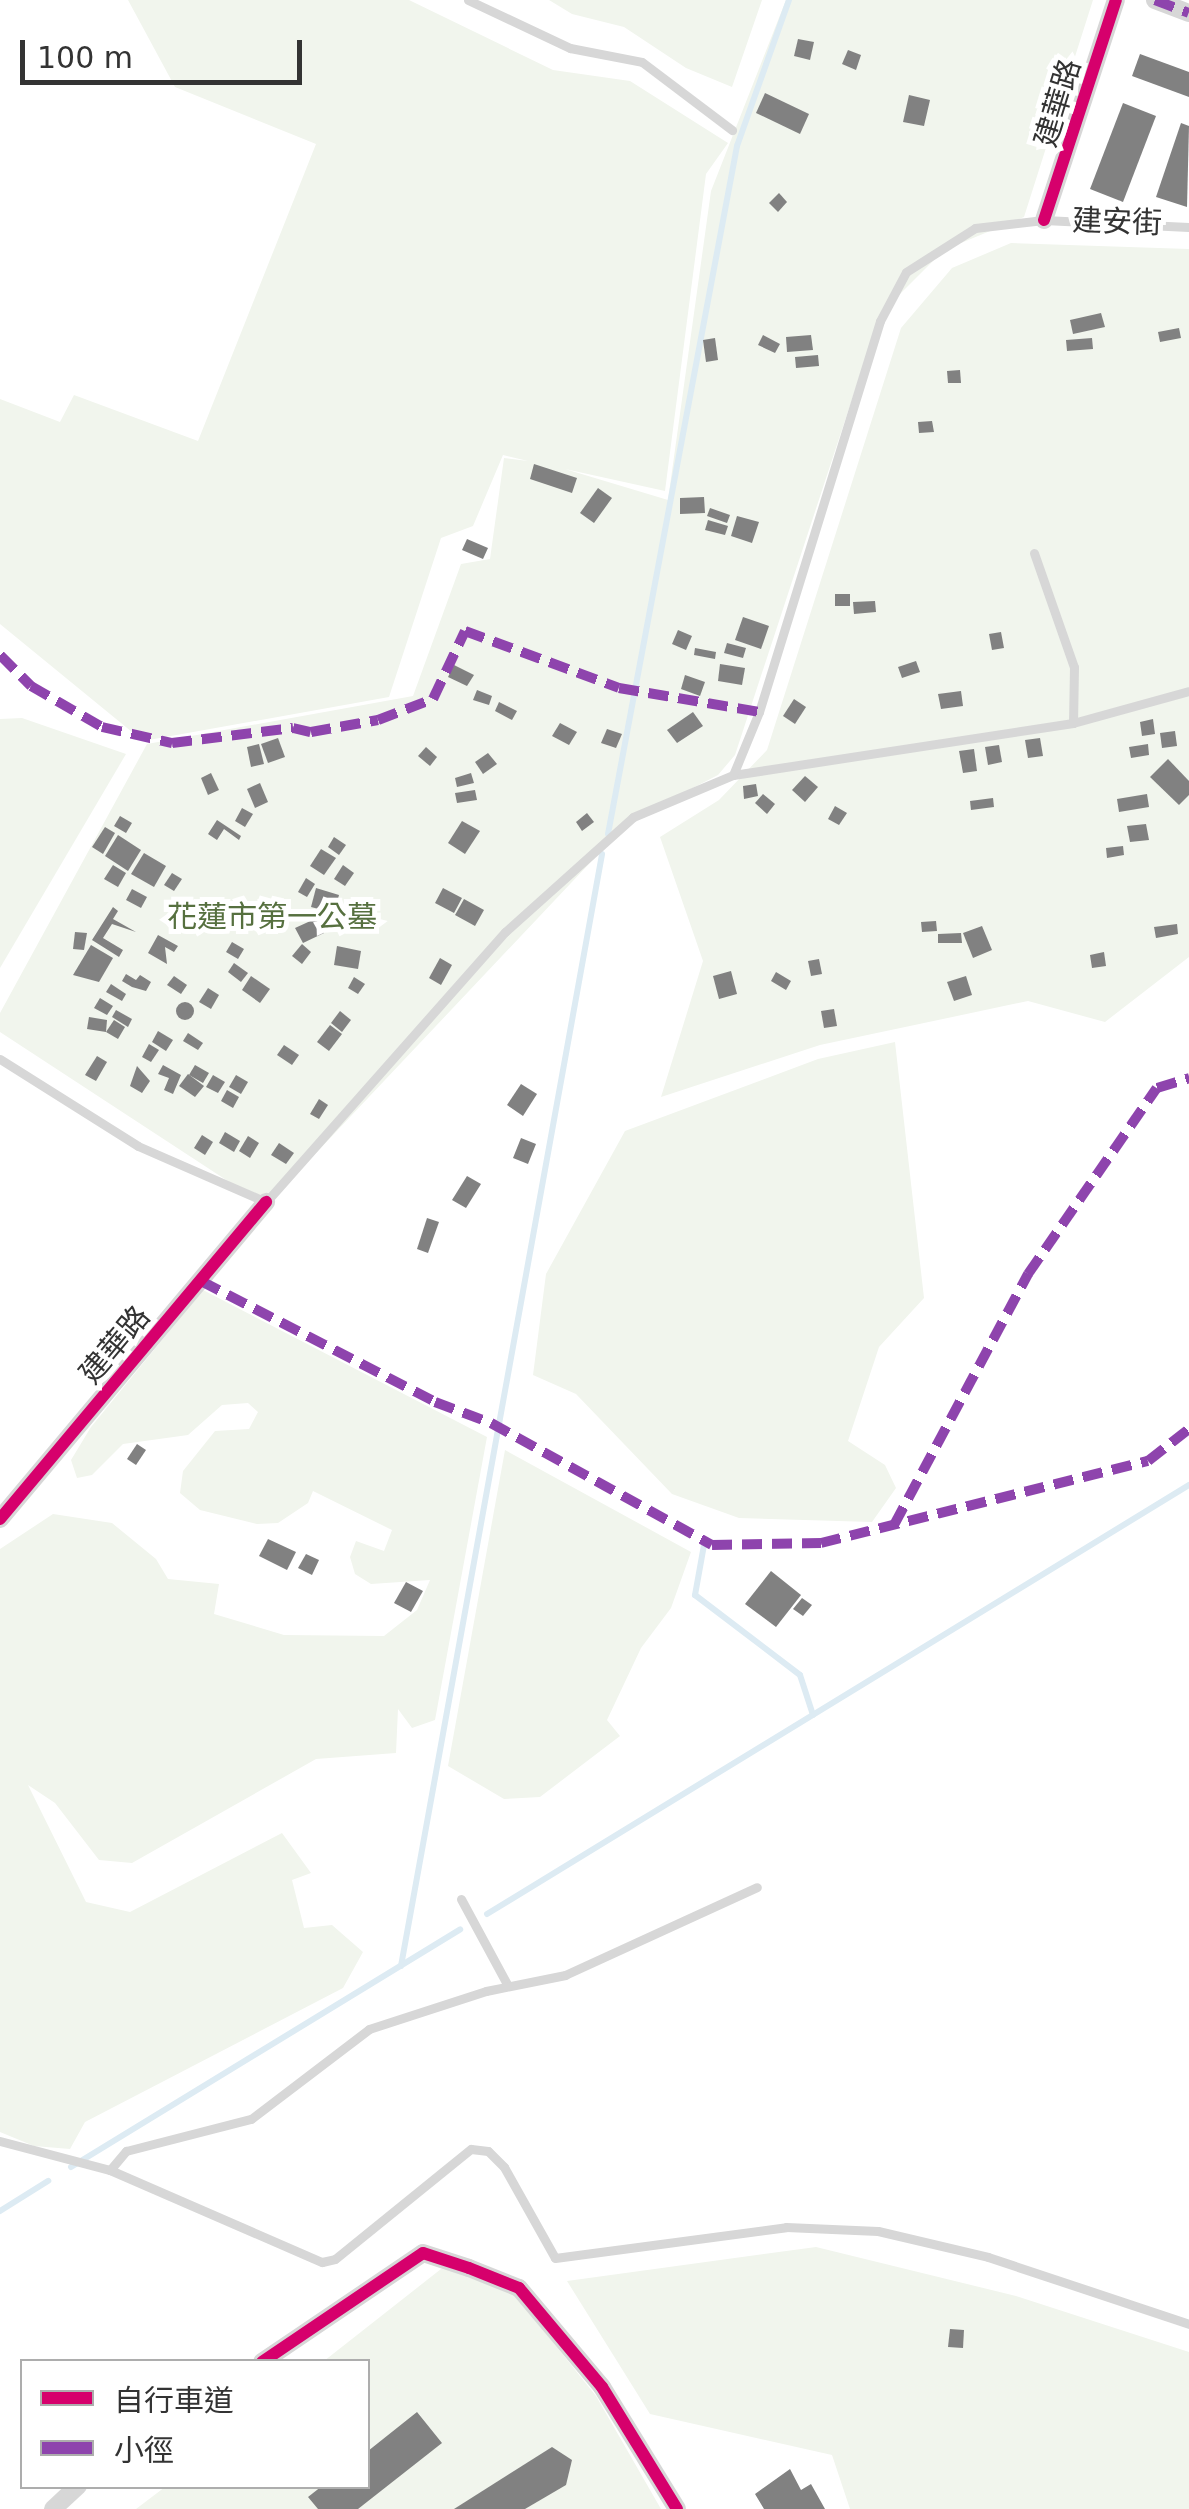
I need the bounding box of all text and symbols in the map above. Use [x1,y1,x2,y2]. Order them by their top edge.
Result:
scale bar [25,20,308,82]
text: 100 m [37,40,133,75]
street label: 建華路 [1028,55,1088,151]
street label: 建安街 [1071,202,1163,242]
park label: 花蓮市第一公墓 [167,899,377,935]
street label: 建華路 [72,1299,158,1391]
legend [20,2359,370,2489]
text: 自行車道 [114,2383,234,2418]
text: 小徑 [114,2433,174,2468]

